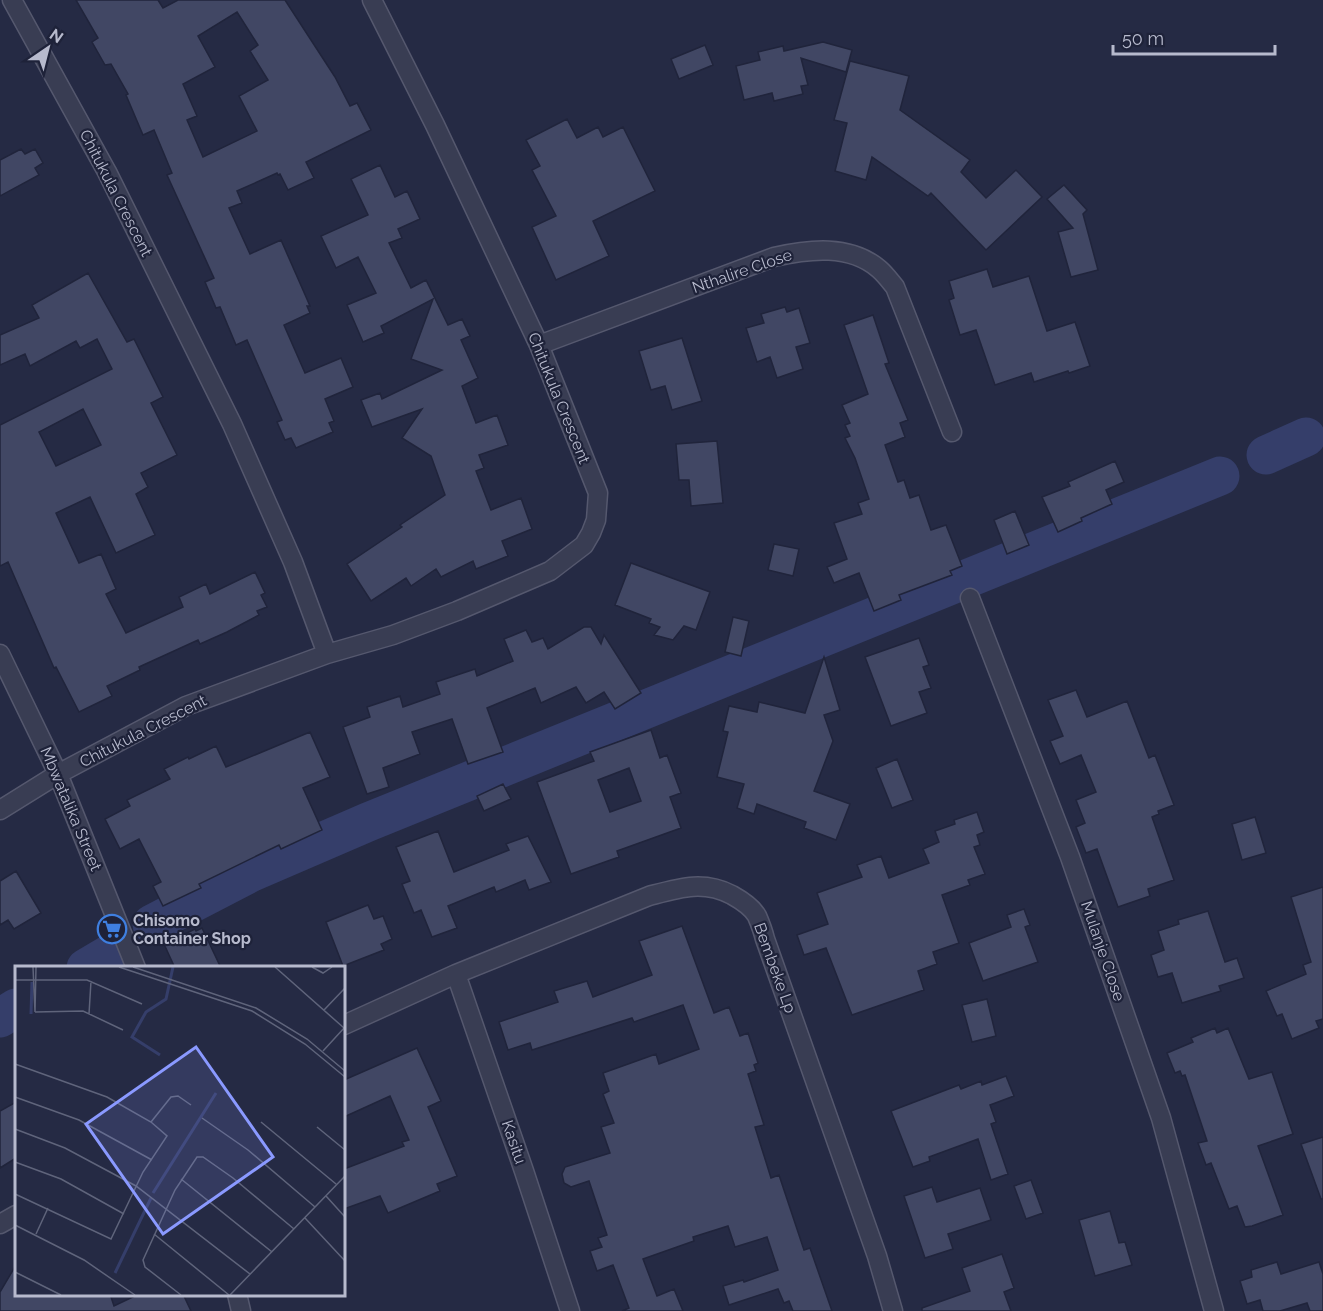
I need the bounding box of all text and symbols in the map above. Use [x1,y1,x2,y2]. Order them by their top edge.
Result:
north arrow [18,18,78,78]
scale bar [1113,18,1275,56]
text: N [46,25,67,47]
text: 50 m [1122,28,1164,49]
street label: Chitukula Crescent [76,126,157,260]
street label: Nthalire Close [690,245,794,297]
street label: Chitukula Crescent [524,330,594,467]
street label: Chitukula Crescent [76,690,210,771]
street label: Mbwatalika Street [36,744,106,874]
street label: Mulanje Close [1077,898,1129,1004]
place label: Chisomo Container Shop [133,911,251,948]
supermarket icon: Chisomo Container Shop [96,913,128,945]
street label: Bembeke Lp [750,920,800,1016]
inset map [15,966,345,1296]
street label: Kasitu [498,1118,530,1166]

